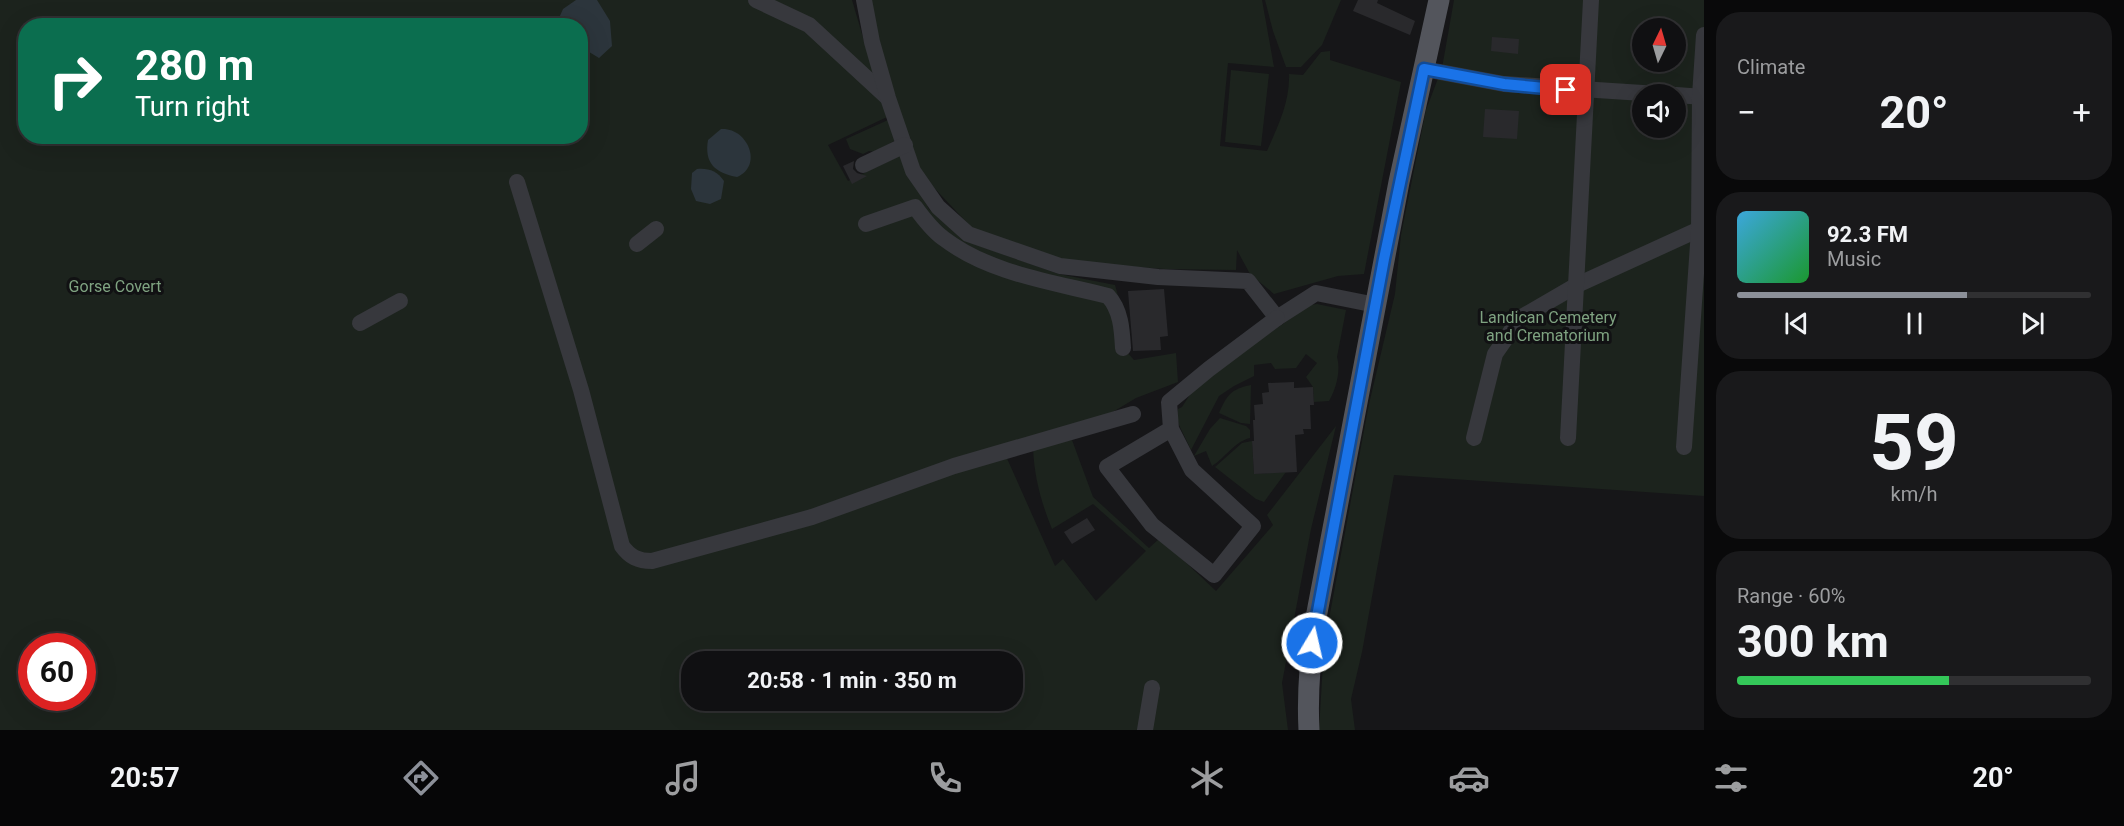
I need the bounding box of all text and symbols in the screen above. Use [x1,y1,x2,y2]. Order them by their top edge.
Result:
north arrow [1632,18,1686,72]
map controls [1632,18,1686,138]
text: 280 m [135,41,254,90]
icon: right [36,42,114,120]
text: Climate [1737,55,1805,79]
pin [1540,64,1591,115]
icon: arrive [1549,73,1582,106]
button: sound [1632,84,1686,138]
text: 20° [1879,86,1949,139]
text: Turn right [135,91,250,123]
text: − [1737,93,1756,132]
text: + [2072,93,2091,132]
text: 92.3 FM [1827,222,1908,247]
text: Music [1827,247,1881,271]
park label: Gorse Covert [69,277,161,296]
icon: previous [1780,307,1813,340]
icon: pause [1898,307,1931,340]
icon: next [2016,307,2049,340]
park label: Landican Cemetery and Crematorium [1479,308,1617,345]
text: 59 [1869,397,1959,488]
text: km/h [1891,482,1937,506]
text: Range · 60% [1737,584,1845,608]
position arrow [1280,611,1344,675]
text: 300 km [1737,615,1889,668]
speed limit sign: 60 [18,633,96,711]
text: 20:58 · 1 min · 350 m [747,668,957,693]
icon: directions [400,757,442,799]
icon: music [662,757,704,799]
icon: phone [924,757,966,799]
icon: climate [1186,757,1228,799]
icon: car [1448,757,1490,799]
icon: filters [1710,757,1752,799]
text: 20:57 [110,762,180,794]
text: 20° [1972,762,2014,794]

